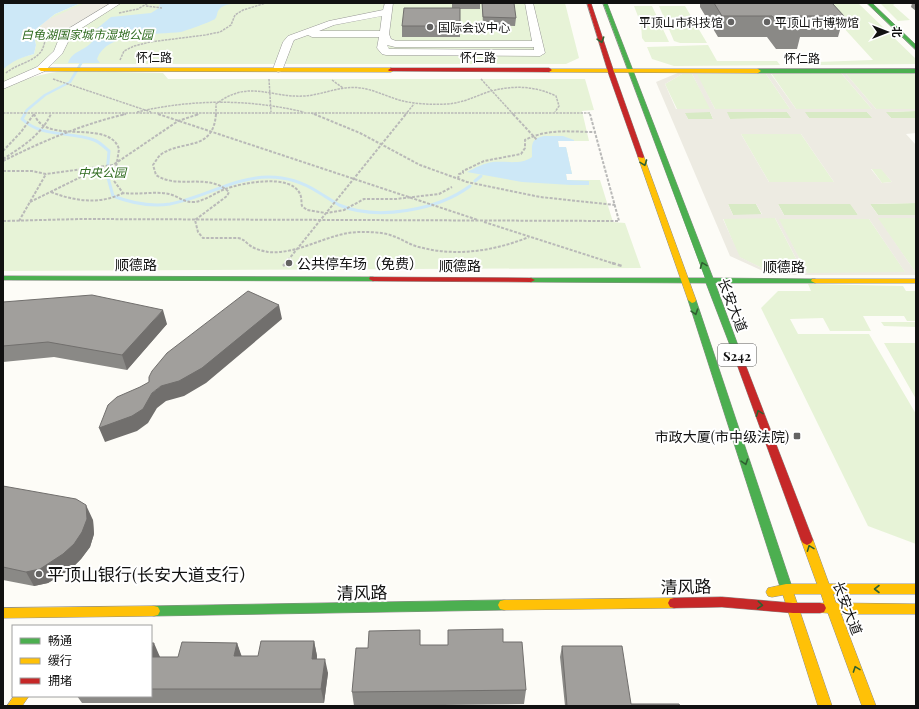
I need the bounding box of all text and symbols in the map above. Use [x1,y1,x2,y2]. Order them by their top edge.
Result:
north arrow [867,12,907,52]
place label: 平顶山市科技馆 [639,14,723,30]
place label: 平顶山市博物馆 [775,14,859,30]
marker: 平顶山市科技馆 [726,17,736,27]
marker: 平顶山市博物馆 [762,17,772,27]
place label: 国际会议中心 [438,19,510,35]
marker: 国际会议中心 [425,22,435,32]
park label: 白龟湖国家城市湿地公园 [21,26,155,42]
text: 北 [890,27,905,38]
one-way arrow [596,36,605,43]
street label: 怀仁路 [136,49,172,65]
street label: 怀仁路 [460,49,496,65]
street label: 怀仁路 [784,50,820,66]
one-way arrow [639,159,647,166]
park label: 中央公园 [78,164,128,180]
place label: 公共停车场（免费） [297,254,423,273]
street label: 顺德路 [115,255,157,274]
street label: 顺德路 [439,256,481,275]
street label: 顺德路 [763,257,805,276]
marker: 公共停车场（免费） [284,258,294,268]
one-way arrow [699,262,707,269]
street label: 长安大道 [714,275,752,335]
one-way arrow [691,308,699,315]
road number: S242 [718,344,756,366]
one-way arrow [756,410,764,417]
place label: 市政大厦(市中级法院) [655,427,789,446]
marker: 市政大厦(市中级法院) [792,431,802,441]
one-way arrow [740,459,749,466]
one-way arrow [807,544,815,551]
place label: 平顶山银行(长安大道支行） [47,563,256,585]
marker: 平顶山银行(长安大道支行） [34,569,44,579]
street label: 清风路 [660,575,712,597]
street label: 长安大道 [829,578,867,638]
street label: 清风路 [336,581,388,603]
one-way arrow [874,585,880,593]
one-way arrow [757,600,763,609]
legend [12,625,152,697]
text: 畅通 [48,632,72,648]
text: 缓行 [48,652,72,668]
one-way arrow [852,666,860,673]
text: 拥堵 [48,672,72,688]

